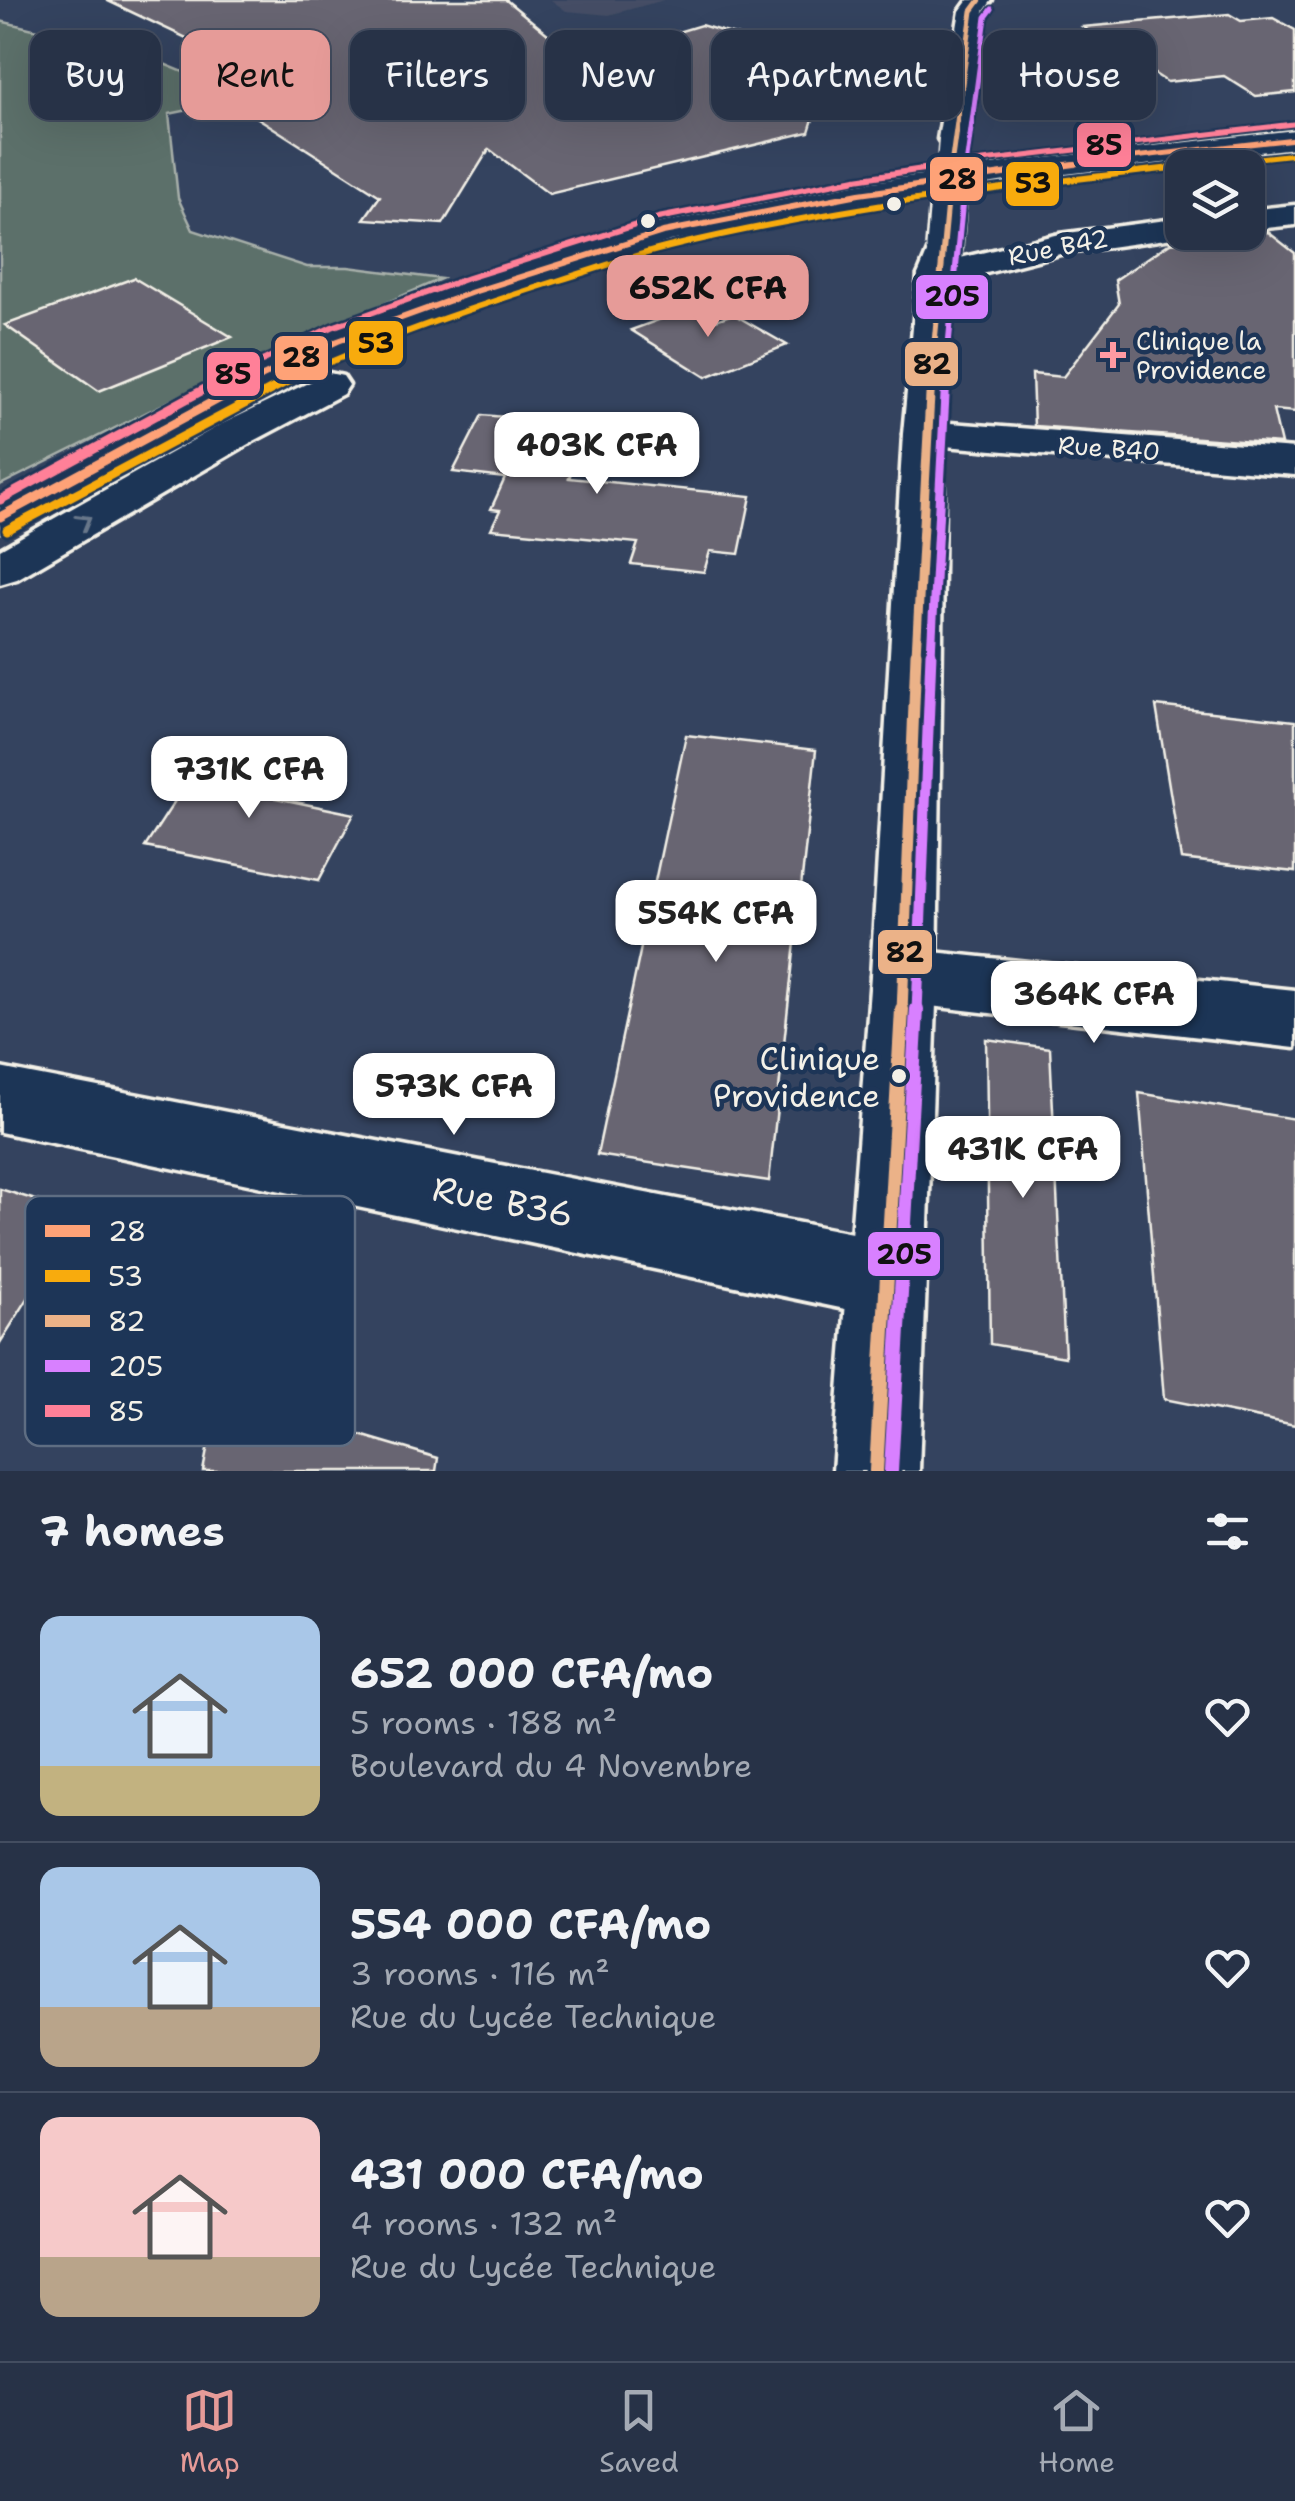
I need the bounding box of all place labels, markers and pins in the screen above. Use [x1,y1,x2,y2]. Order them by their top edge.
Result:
unlabelled marker [884,194,904,214]
unlabelled marker [638,211,658,231]
pin: 652K CFA [605,255,811,340]
place label: Clinique la Providence [1136,324,1267,387]
marker: Clinique la Providence [1100,342,1126,368]
pin: 403K CFA [494,412,700,497]
pin: 731K CFA [146,736,352,821]
pin: 554K CFA [613,880,819,965]
pin: 364K CFA [991,961,1197,1046]
place label: Clinique Providence [713,1037,880,1117]
pin: 573K CFA [351,1053,557,1138]
marker: Clinique Providence [889,1066,909,1086]
pin: 431K CFA [920,1116,1126,1201]

